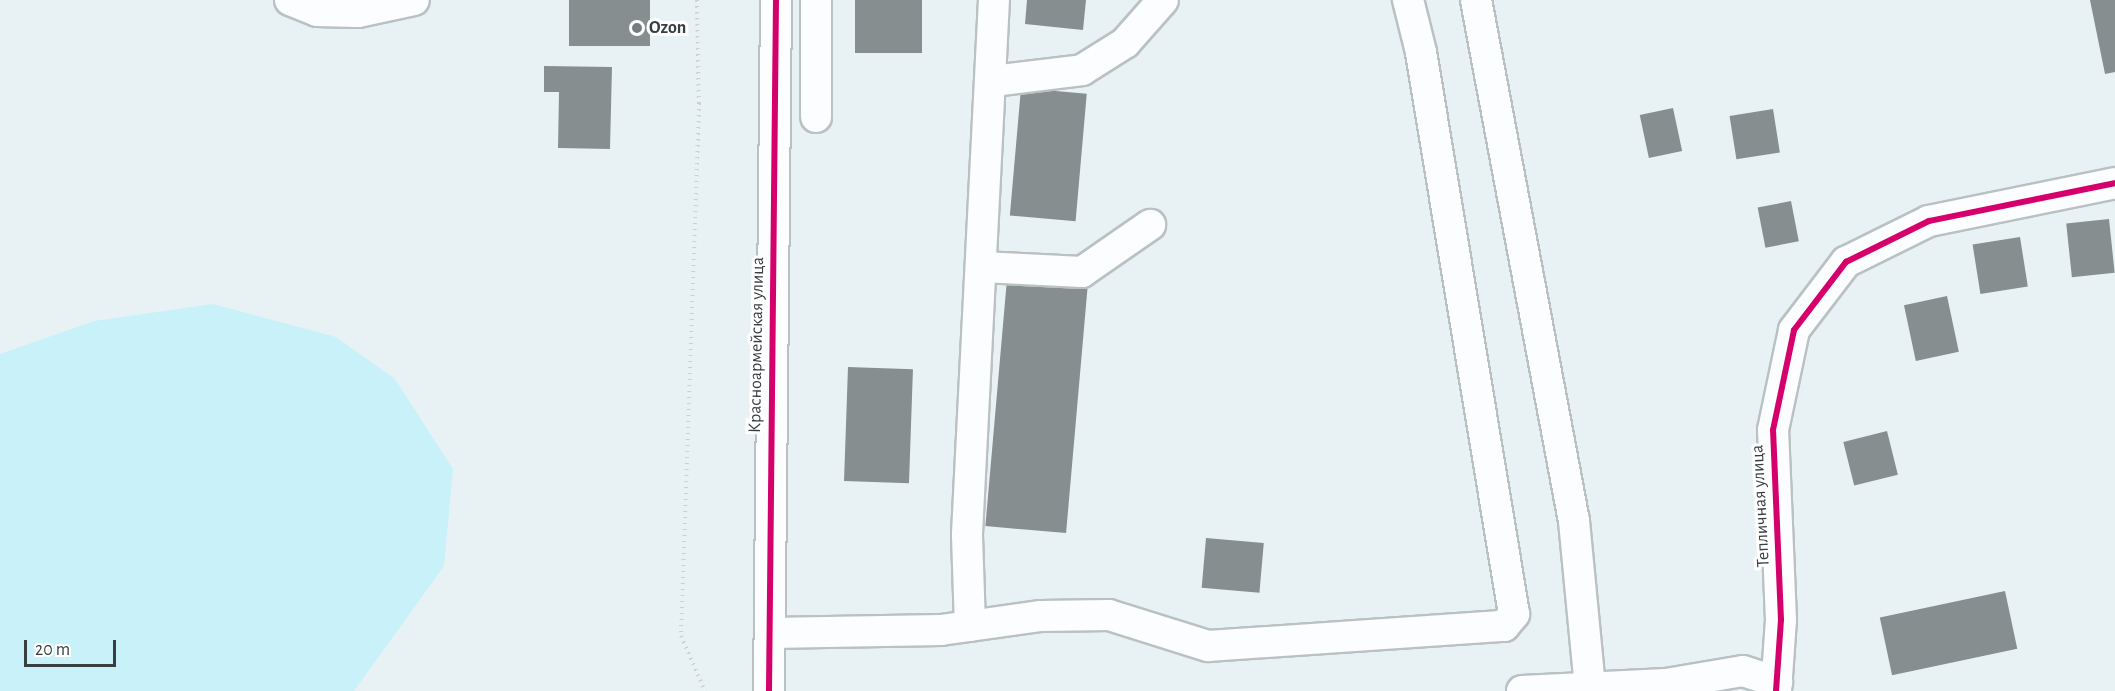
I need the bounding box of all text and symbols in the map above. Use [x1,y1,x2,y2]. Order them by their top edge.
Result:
place label: Ozon [649,17,686,39]
marker: Ozon [630,21,644,35]
street label: Красноармейская улица [745,257,769,433]
street label: Тепличная улица [1747,444,1775,568]
scale bar [27,628,118,666]
text: 20 m [35,641,70,659]

